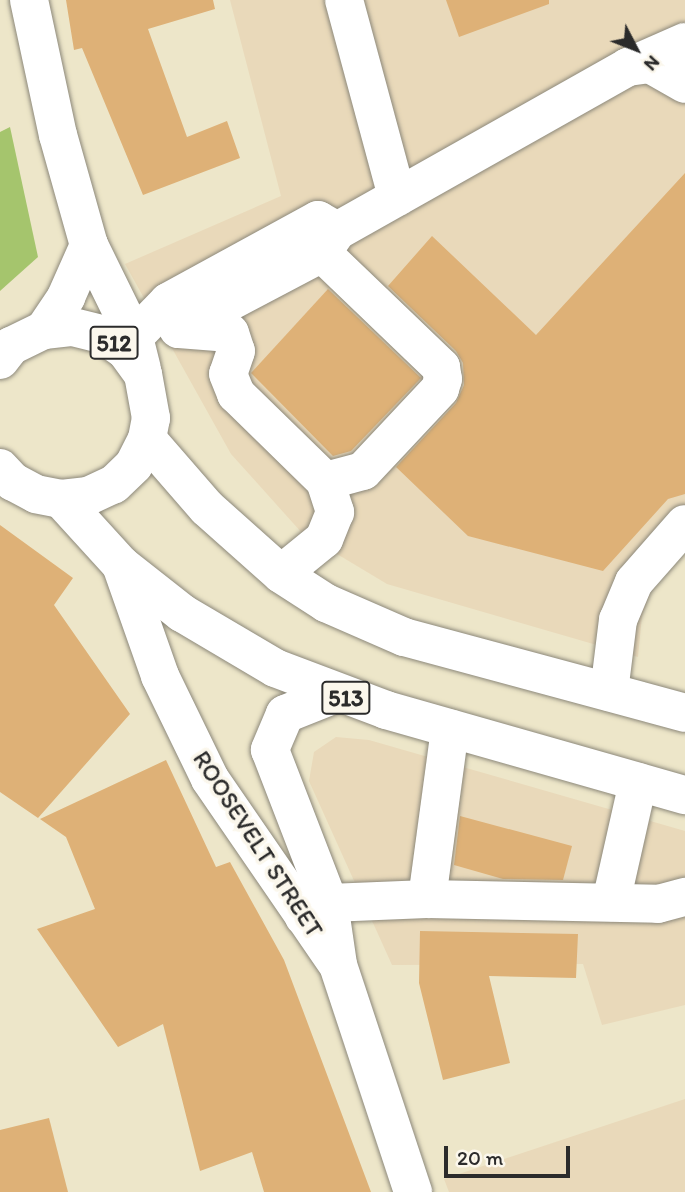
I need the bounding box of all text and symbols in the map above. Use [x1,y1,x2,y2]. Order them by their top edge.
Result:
north arrow [601,14,671,84]
text: N [639,51,665,76]
road number: 512 [90,324,138,362]
road number: 513 [320,678,372,718]
street label: ROOSEVELT STREET [187,745,329,943]
scale bar [447,1132,573,1176]
text: 20 m [457,1145,503,1170]

